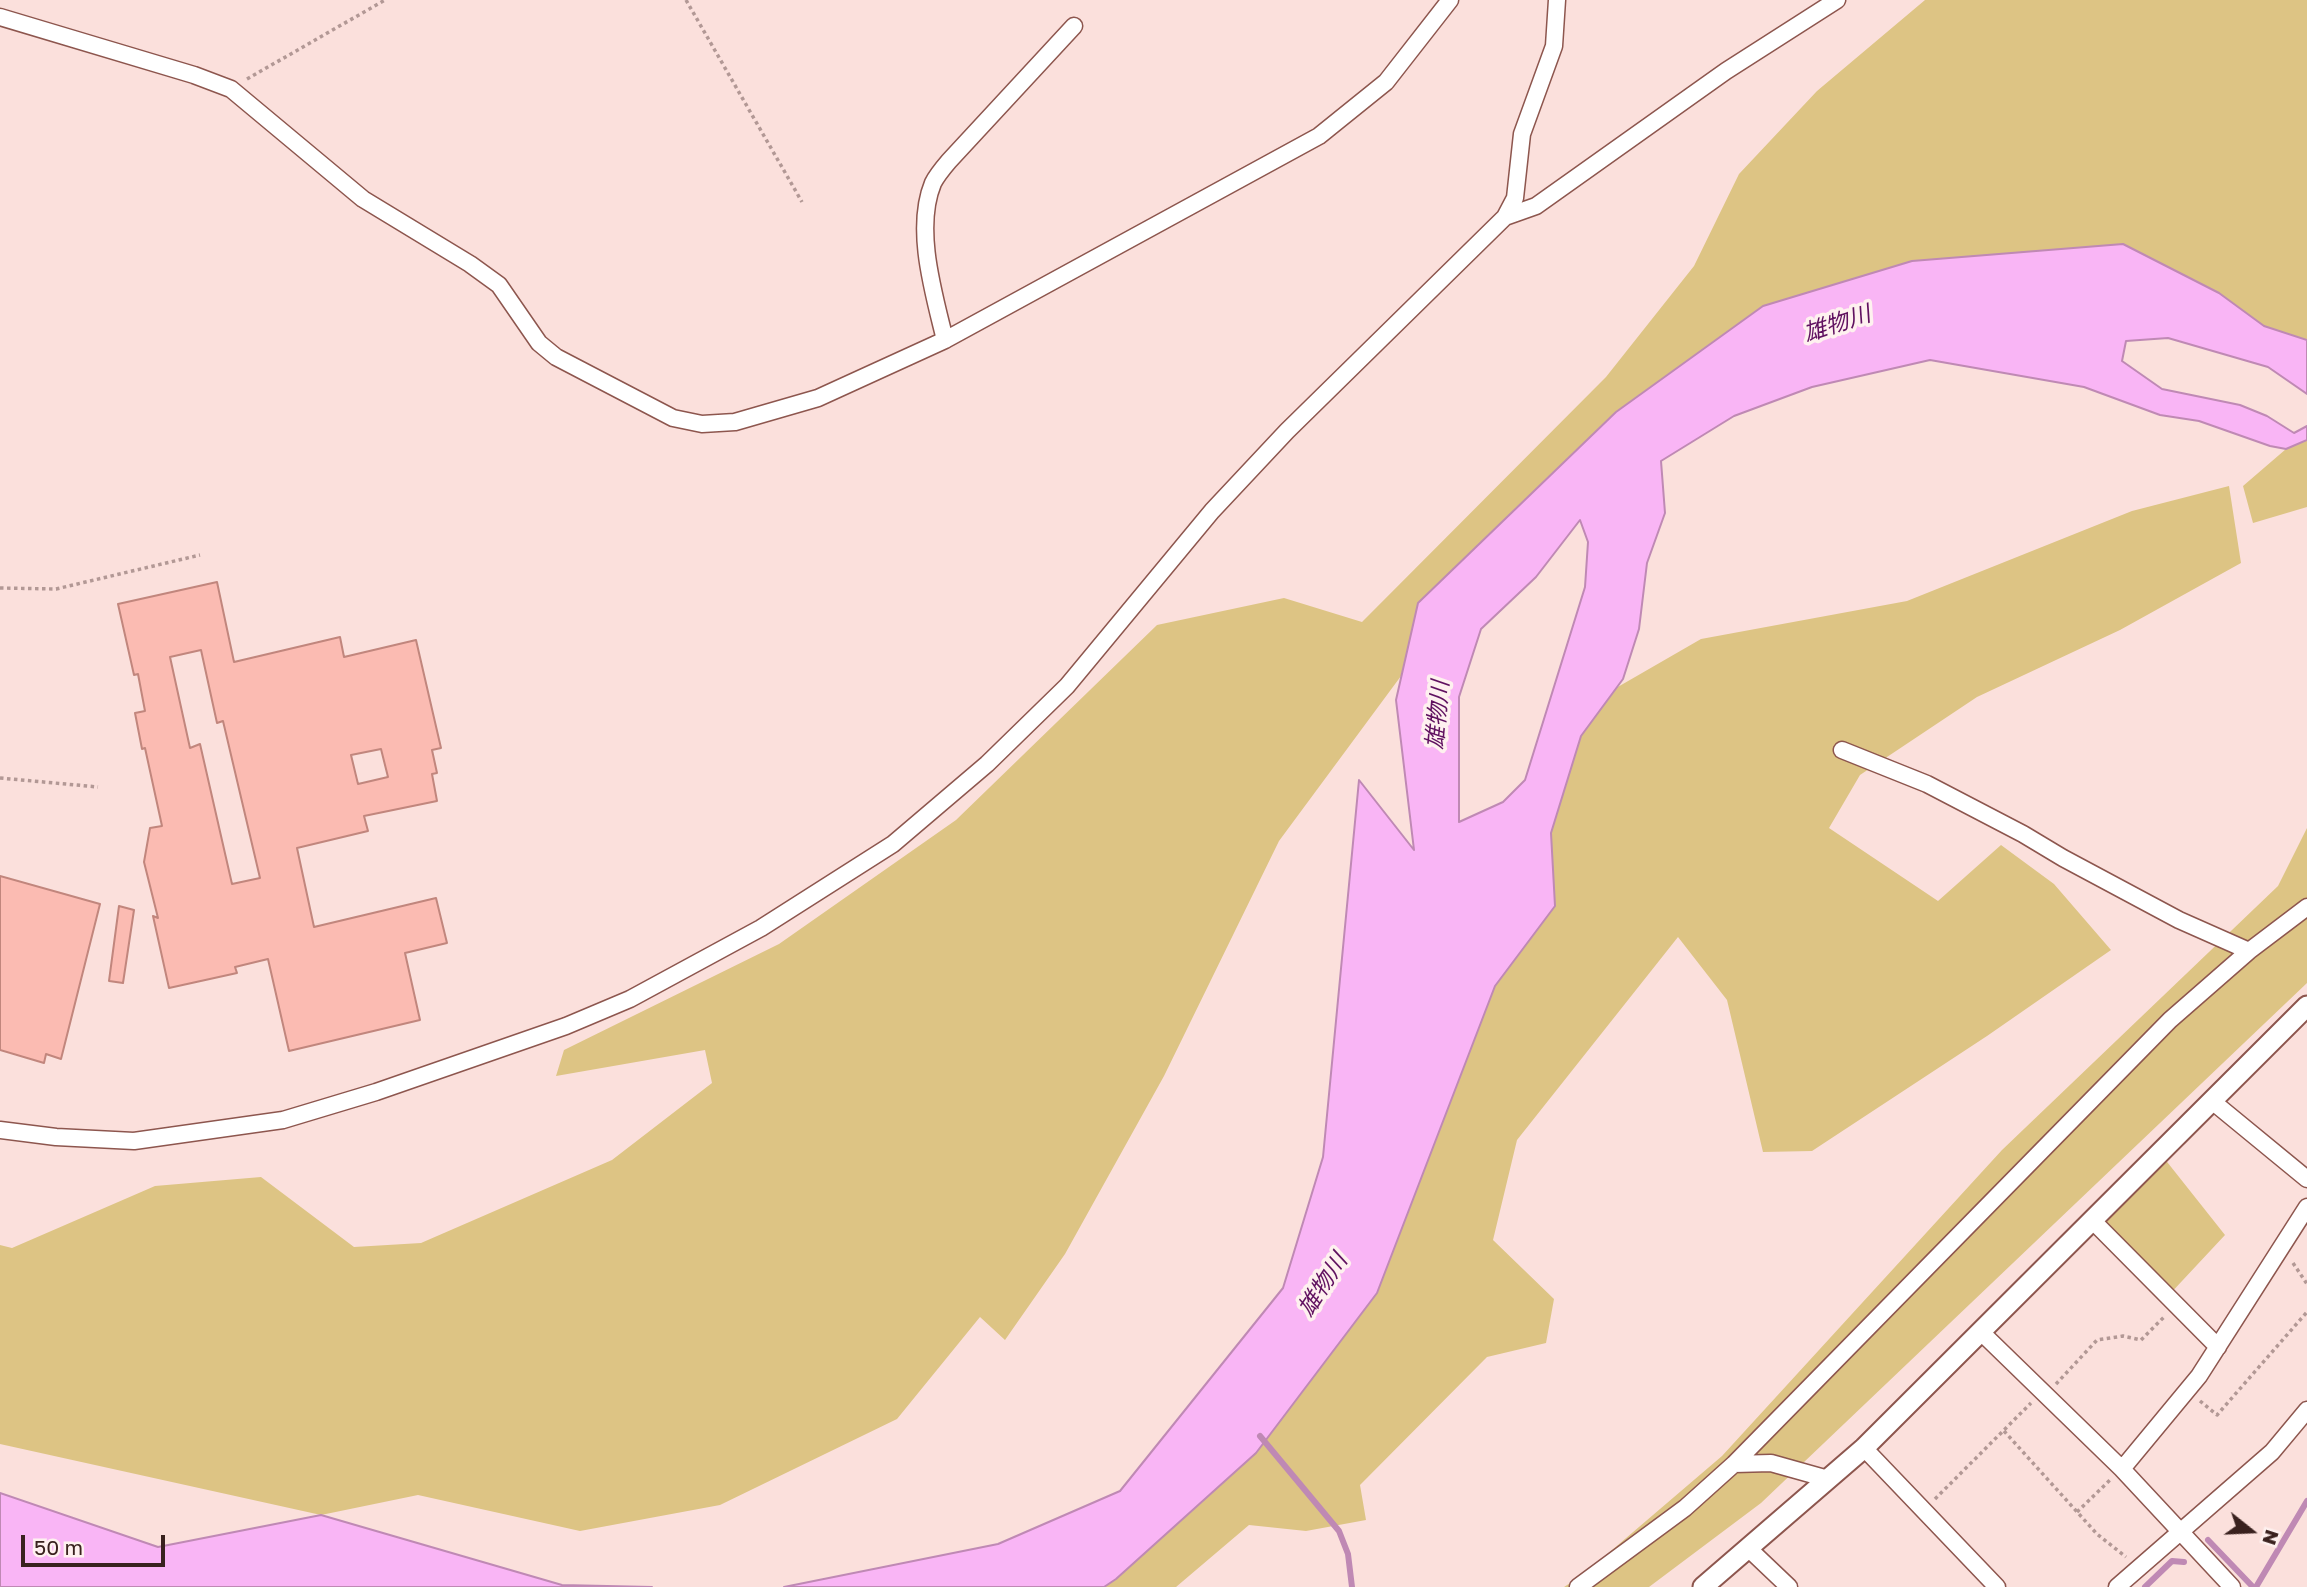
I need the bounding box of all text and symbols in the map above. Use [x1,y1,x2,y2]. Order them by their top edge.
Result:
water label: 雄物川 [1800,300,1874,348]
water label: 雄物川 [1421,679,1455,751]
water label: 雄物川 [1293,1249,1353,1321]
north arrow [2216,1496,2286,1566]
scale bar [24,1520,168,1564]
text: N [2258,1527,2285,1548]
text: 50 m [34,1534,83,1560]

